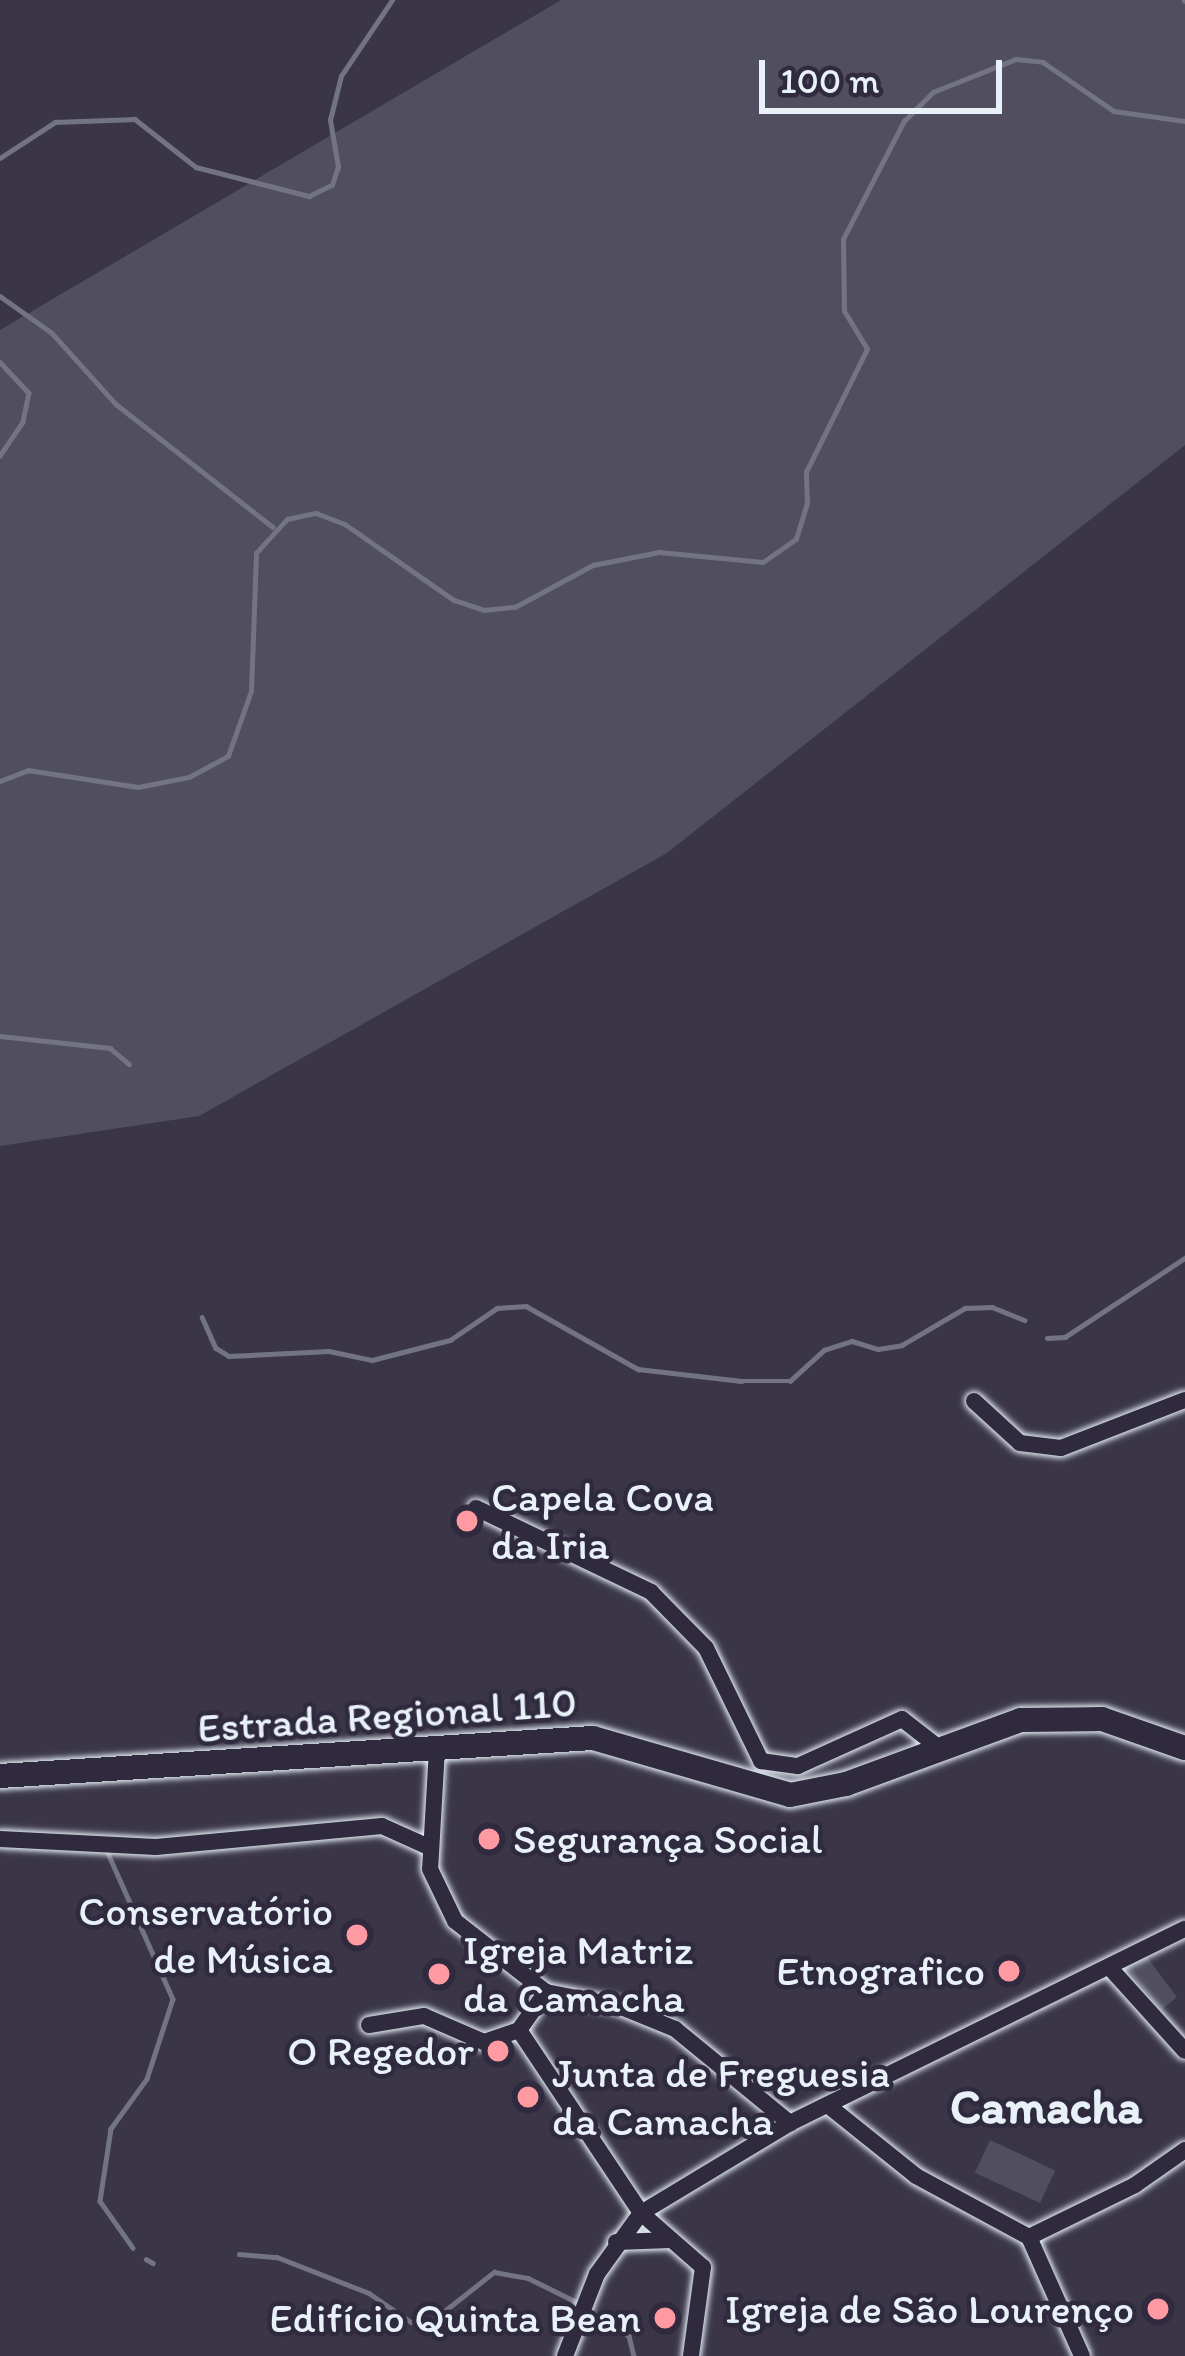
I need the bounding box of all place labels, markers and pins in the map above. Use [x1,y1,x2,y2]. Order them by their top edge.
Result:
place label: Capela Cova da Iria [491,1472,714,1570]
marker: Capela Cova da Iria [454,1508,480,1534]
place label: Segurança Social [513,1814,823,1864]
marker: Segurança Social [476,1826,502,1852]
place label: Conservatório de Música [78,1886,333,1984]
marker: Conservatório de Música [344,1922,370,1948]
place label: Igreja Matriz da Camacha [463,1925,693,2024]
place label: Etnografico [776,1946,985,1996]
marker: Etnografico [996,1958,1022,1984]
marker: Igreja Matriz da Camacha [426,1961,452,1987]
place label: O Regedor [287,2026,474,2076]
marker: O Regedor [485,2038,511,2064]
place label: Junta de Freguesia da Camacha [552,2048,890,2146]
marker: Junta de Freguesia da Camacha [515,2084,541,2110]
place label: Igreja de São Lourenço [725,2284,1134,2334]
place label: Edifício Quinta Bean [269,2293,641,2343]
marker: Igreja de São Lourenço [1145,2296,1171,2322]
marker: Edifício Quinta Bean [652,2305,678,2331]

